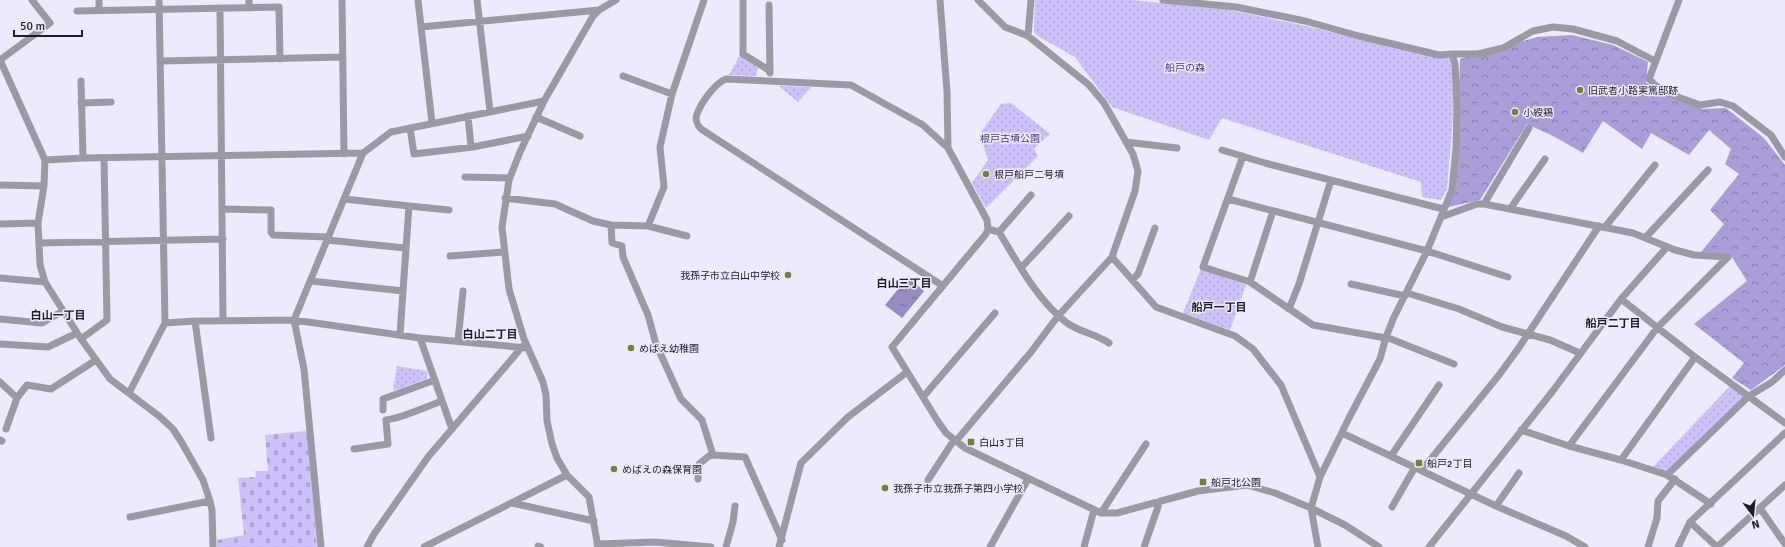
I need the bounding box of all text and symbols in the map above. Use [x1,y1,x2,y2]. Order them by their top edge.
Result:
scale bar [14,12,82,38]
text: 50 m [20,19,45,34]
park label: 船戸の森 [1165,62,1205,74]
marker: 旧武者小路実篤邸跡 [1575,85,1585,95]
place label: 旧武者小路実篤邸跡 [1588,85,1678,97]
marker: 小綬鶏 [1510,107,1520,117]
place label: 小綬鶏 [1523,107,1553,119]
park label: 根戸古墳公園 [980,133,1040,145]
marker: 根戸船戸二号墳 [981,169,991,179]
place label: 根戸船戸二号墳 [994,169,1064,181]
place label: 我孫子市立白山中学校 [680,270,780,282]
marker: 我孫子市立白山中学校 [783,270,793,280]
district label: 白山三丁目 [877,277,932,290]
district label: 船戸一丁目 [1192,301,1247,314]
district label: 白山一丁目 [31,309,86,322]
district label: 船戸二丁目 [1586,317,1641,330]
district label: 白山二丁目 [463,328,518,341]
marker: めばえ幼稚園 [626,343,636,353]
place label: めばえ幼稚園 [639,343,699,355]
marker: 白山3丁目 [966,437,976,447]
place label: 白山3丁目 [979,437,1024,449]
marker: 船戸2丁目 [1414,458,1424,468]
place label: 船戸2丁目 [1427,458,1472,470]
marker: めばえの森保育園 [609,464,619,474]
place label: めばえの森保育園 [622,464,702,476]
marker: 船戸北公園 [1198,477,1208,487]
place label: 船戸北公園 [1211,477,1261,489]
marker: 我孫子市立我孫子第四小学校 [880,483,890,493]
place label: 我孫子市立我孫子第四小学校 [893,483,1023,495]
north arrow [1733,495,1773,535]
text: N [1750,517,1761,531]

